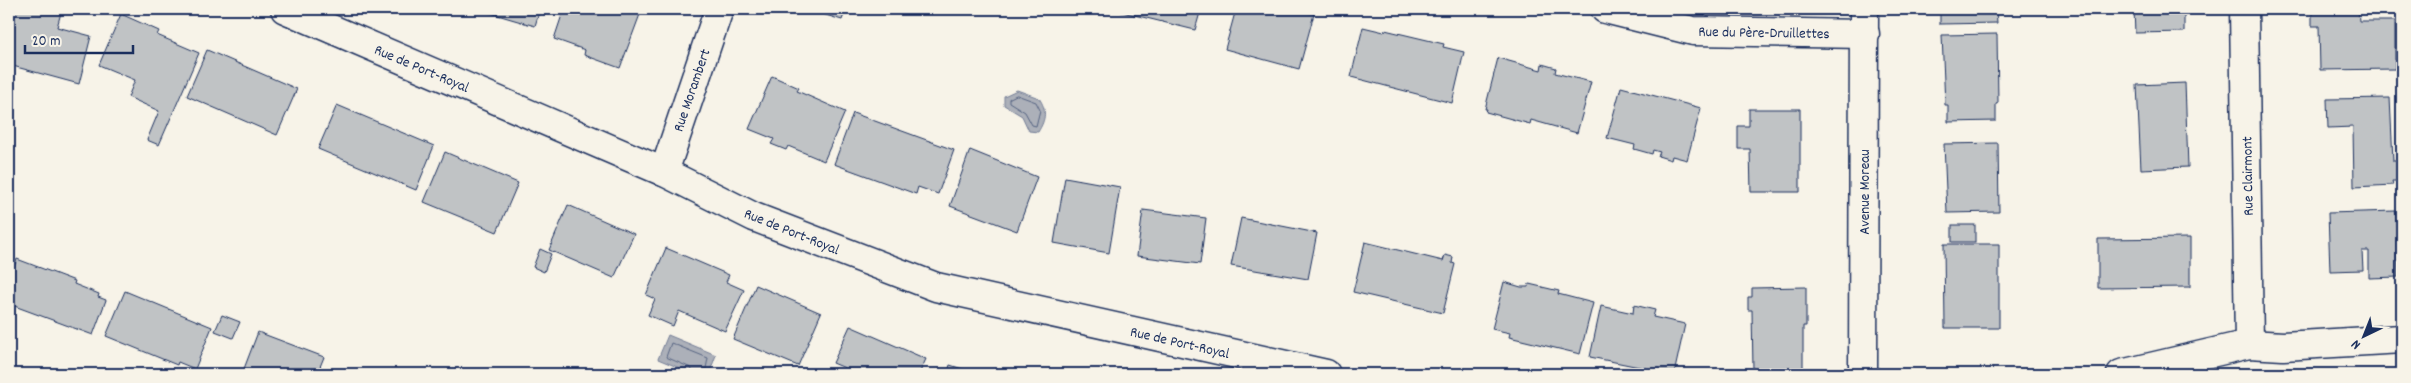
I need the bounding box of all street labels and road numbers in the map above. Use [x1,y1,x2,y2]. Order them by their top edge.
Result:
street label: Rue du Père-Druillettes [1698,22,1830,46]
street label: Rue de Port-Royal [370,40,473,100]
street label: Rue Morambert [668,46,718,135]
street label: Rue Clairmont [2237,136,2261,216]
street label: Avenue Moreau [1855,149,1877,235]
street label: Rue de Port-Royal [740,204,843,262]
street label: Rue de Port-Royal [1128,322,1232,366]

